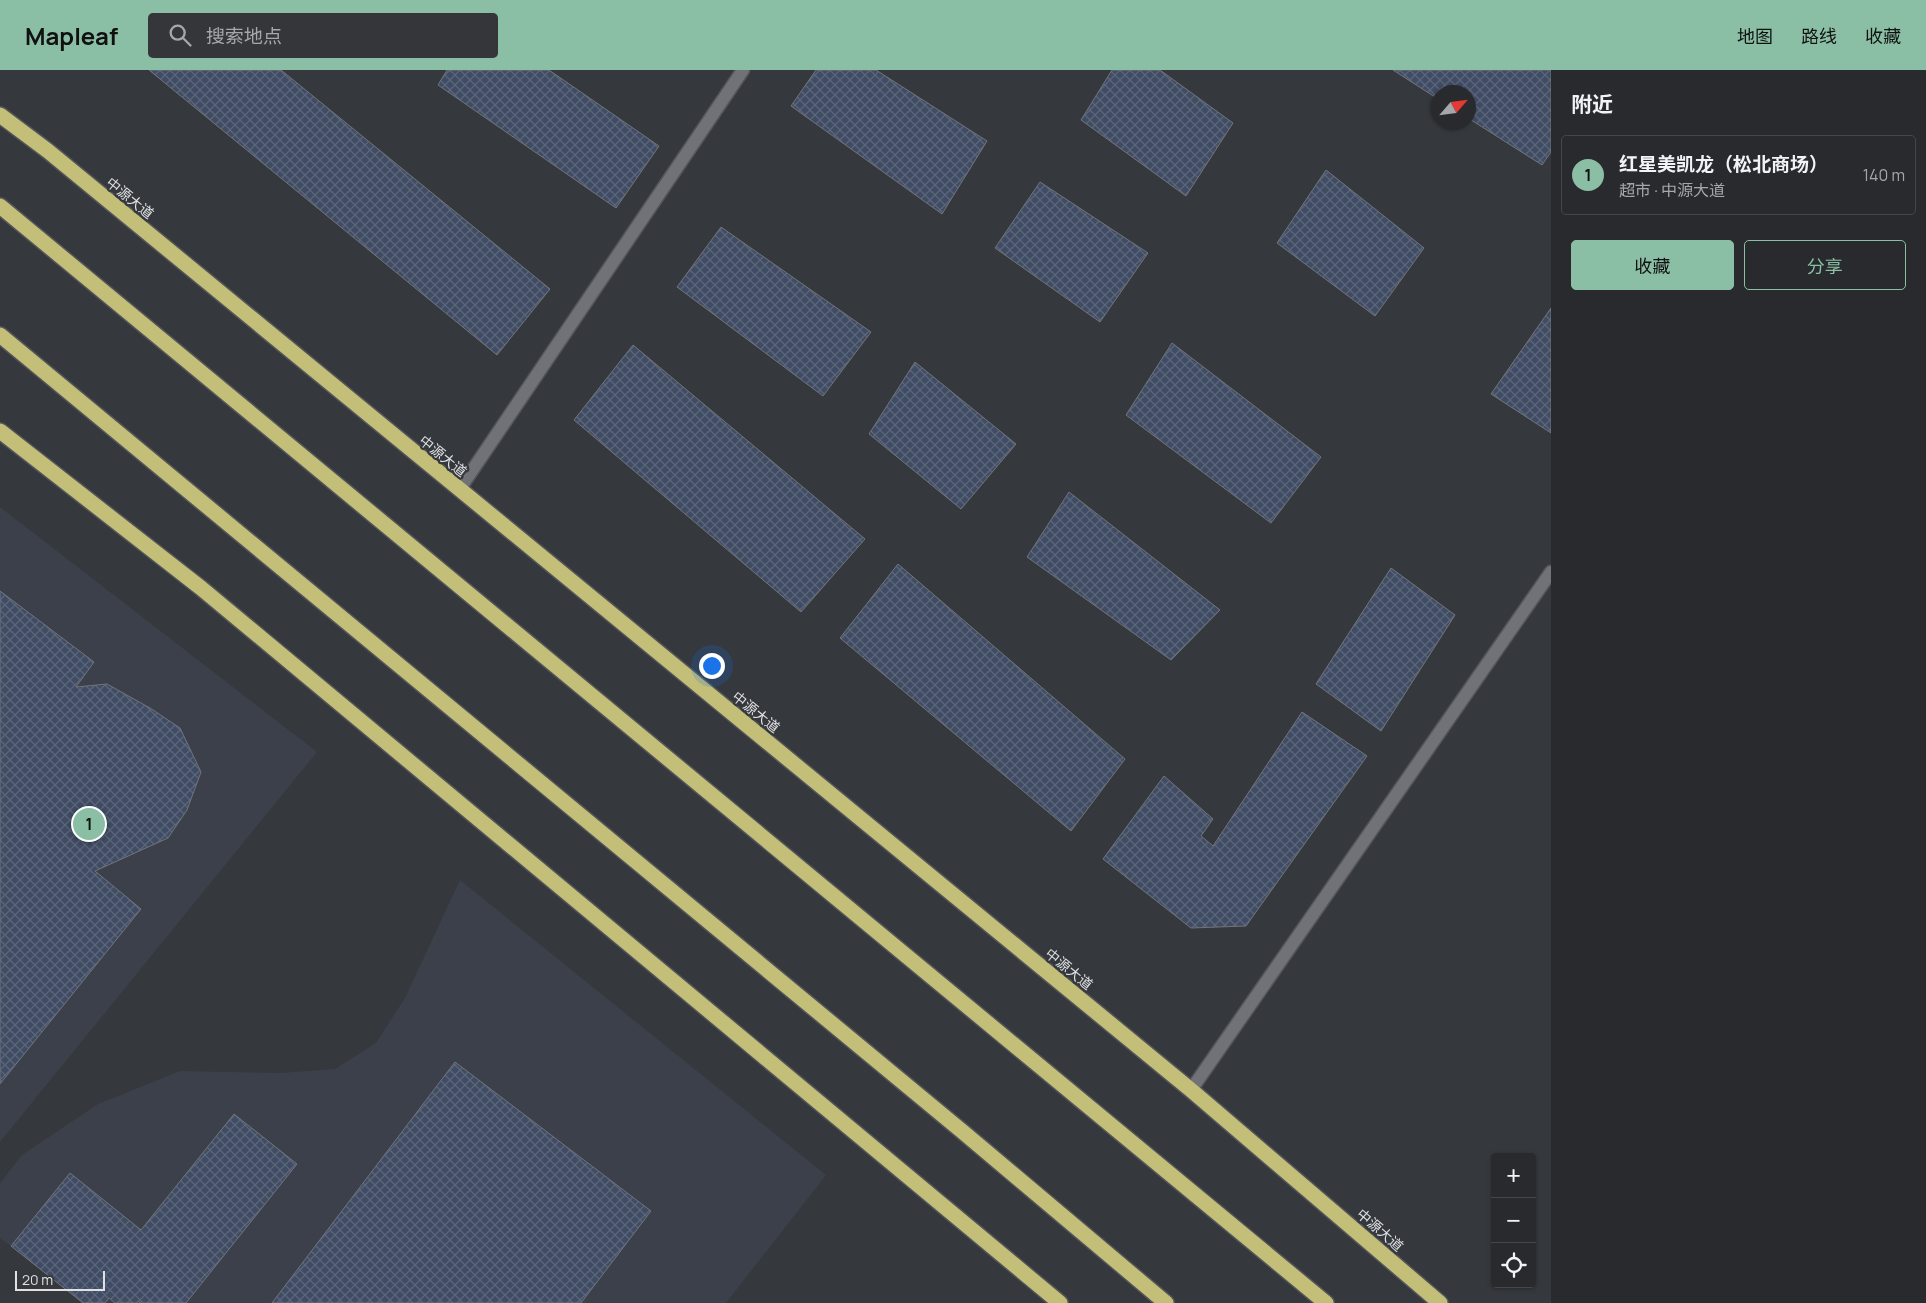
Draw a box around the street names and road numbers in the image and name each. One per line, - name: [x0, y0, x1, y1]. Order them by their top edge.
- street label: 中源大道: [103, 173, 158, 223]
- street label: 中源大道: [416, 431, 471, 481]
- street label: 中源大道: [729, 687, 784, 737]
- street label: 中源大道: [1042, 944, 1097, 994]
- street label: 中源大道: [1353, 1204, 1408, 1255]

